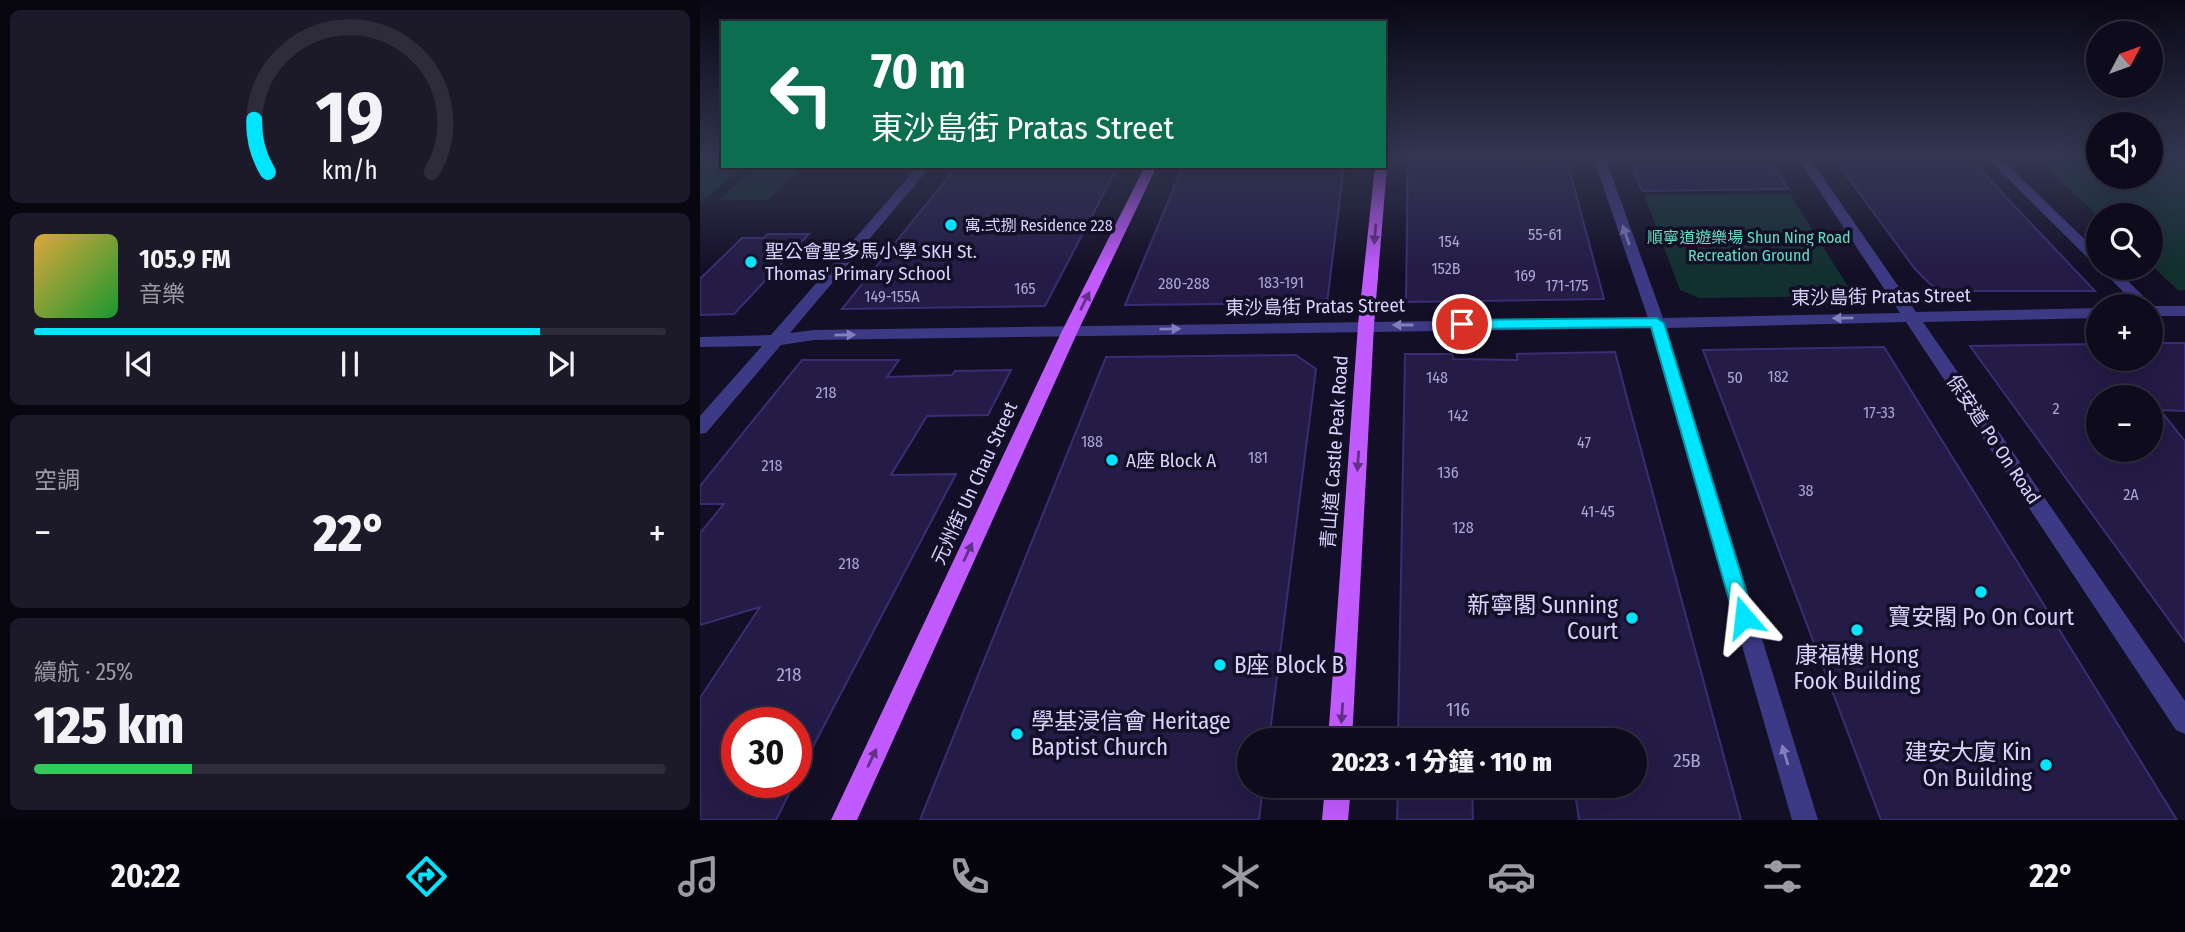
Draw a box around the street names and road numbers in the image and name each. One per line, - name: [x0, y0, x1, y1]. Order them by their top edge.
- street label: 東沙島街 Pratas Street: [1791, 283, 1972, 310]
- street label: 東沙島街 Pratas Street: [1225, 293, 1406, 320]
- street label: 青山道 Castle Peak Road: [1316, 355, 1353, 549]
- street label: 保安道 Po On Road: [1942, 370, 2045, 508]
- street label: 元州街 Un Chau Street: [927, 397, 1023, 568]

